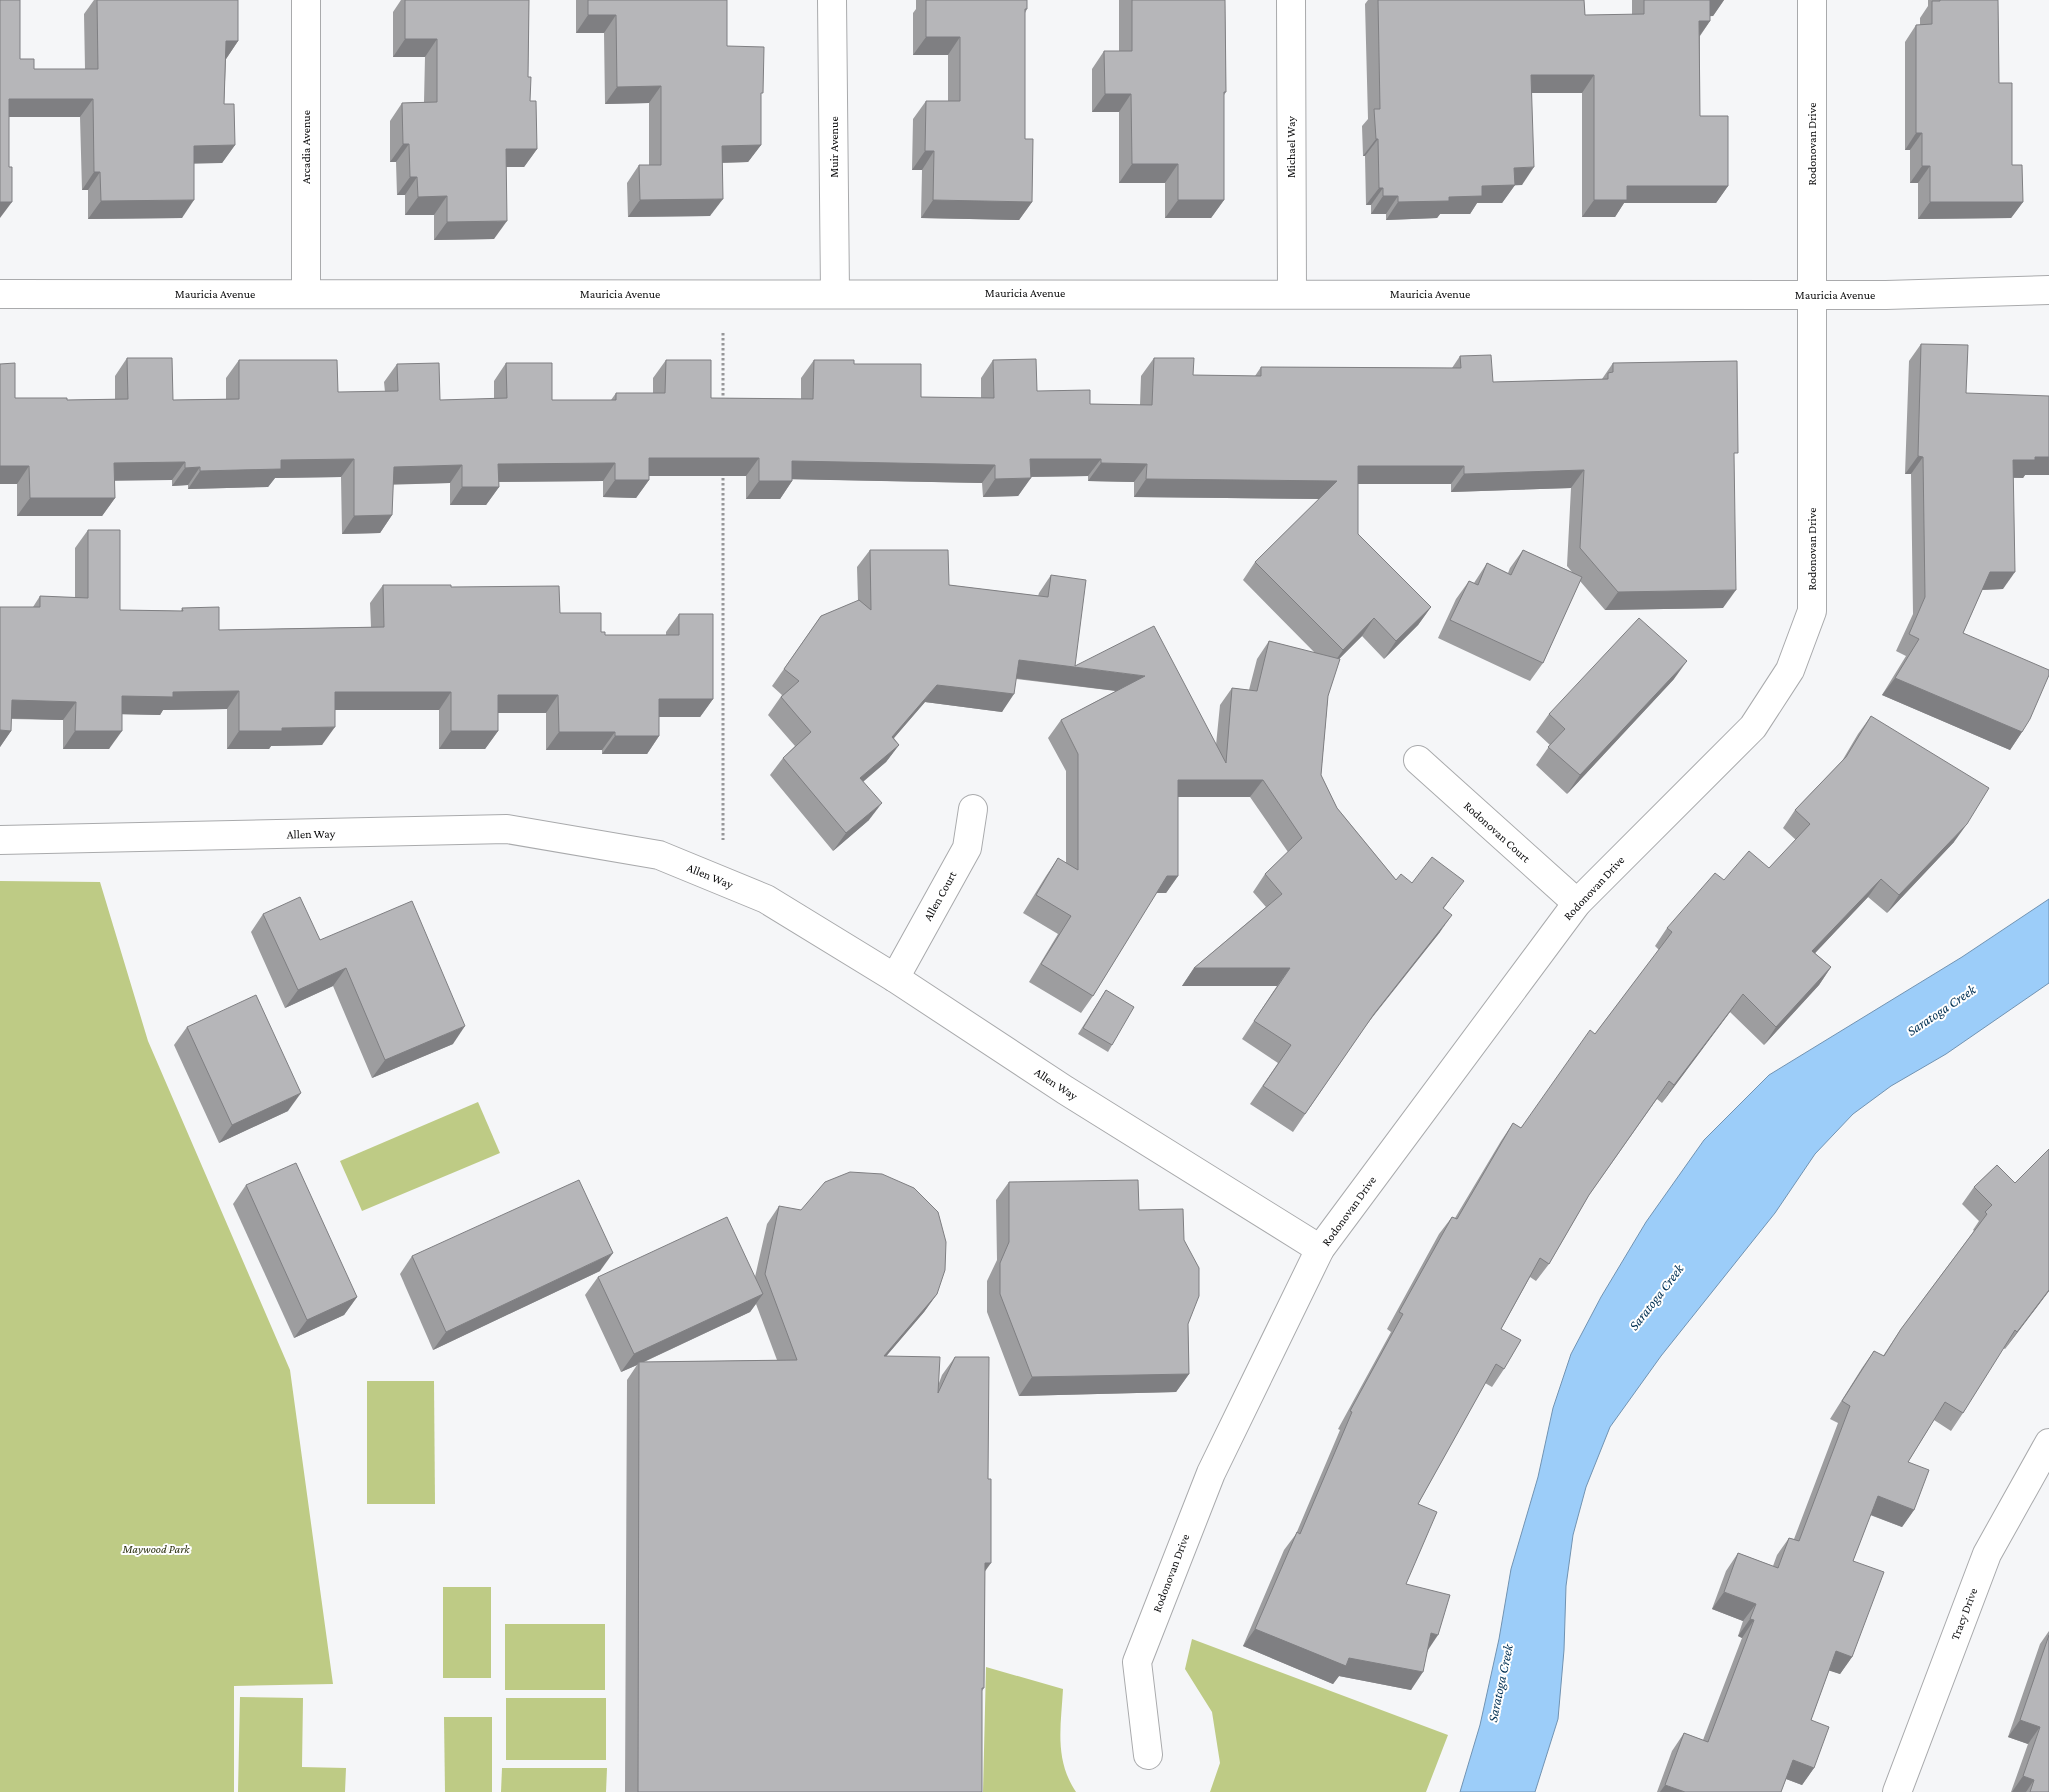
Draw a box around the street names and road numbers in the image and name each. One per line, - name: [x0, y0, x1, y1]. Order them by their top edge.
- street label: Rodonovan Drive: [1805, 103, 1819, 185]
- street label: Arcadia Avenue: [299, 110, 313, 184]
- street label: Michael Way: [1284, 115, 1298, 178]
- street label: Muir Avenue: [827, 116, 841, 178]
- street label: Mauricia Avenue: [985, 286, 1065, 300]
- street label: Mauricia Avenue: [175, 287, 255, 301]
- street label: Mauricia Avenue: [580, 287, 660, 301]
- street label: Mauricia Avenue: [1390, 287, 1470, 301]
- street label: Mauricia Avenue: [1795, 288, 1875, 302]
- street label: Rodonovan Drive: [1805, 508, 1819, 590]
- street label: Rodonovan Court: [1461, 799, 1534, 866]
- street label: Allen Way: [287, 827, 336, 841]
- street label: Rodonovan Drive: [1561, 853, 1627, 923]
- street label: Allen Way: [685, 860, 736, 892]
- street label: Allen Court: [921, 868, 960, 923]
- street label: Allen Way: [1032, 1065, 1081, 1103]
- street label: Rodonovan Drive: [1319, 1173, 1379, 1249]
- street label: Rodonovan Drive: [1150, 1532, 1192, 1614]
- street label: Tracy Drive: [1948, 1586, 1980, 1642]

